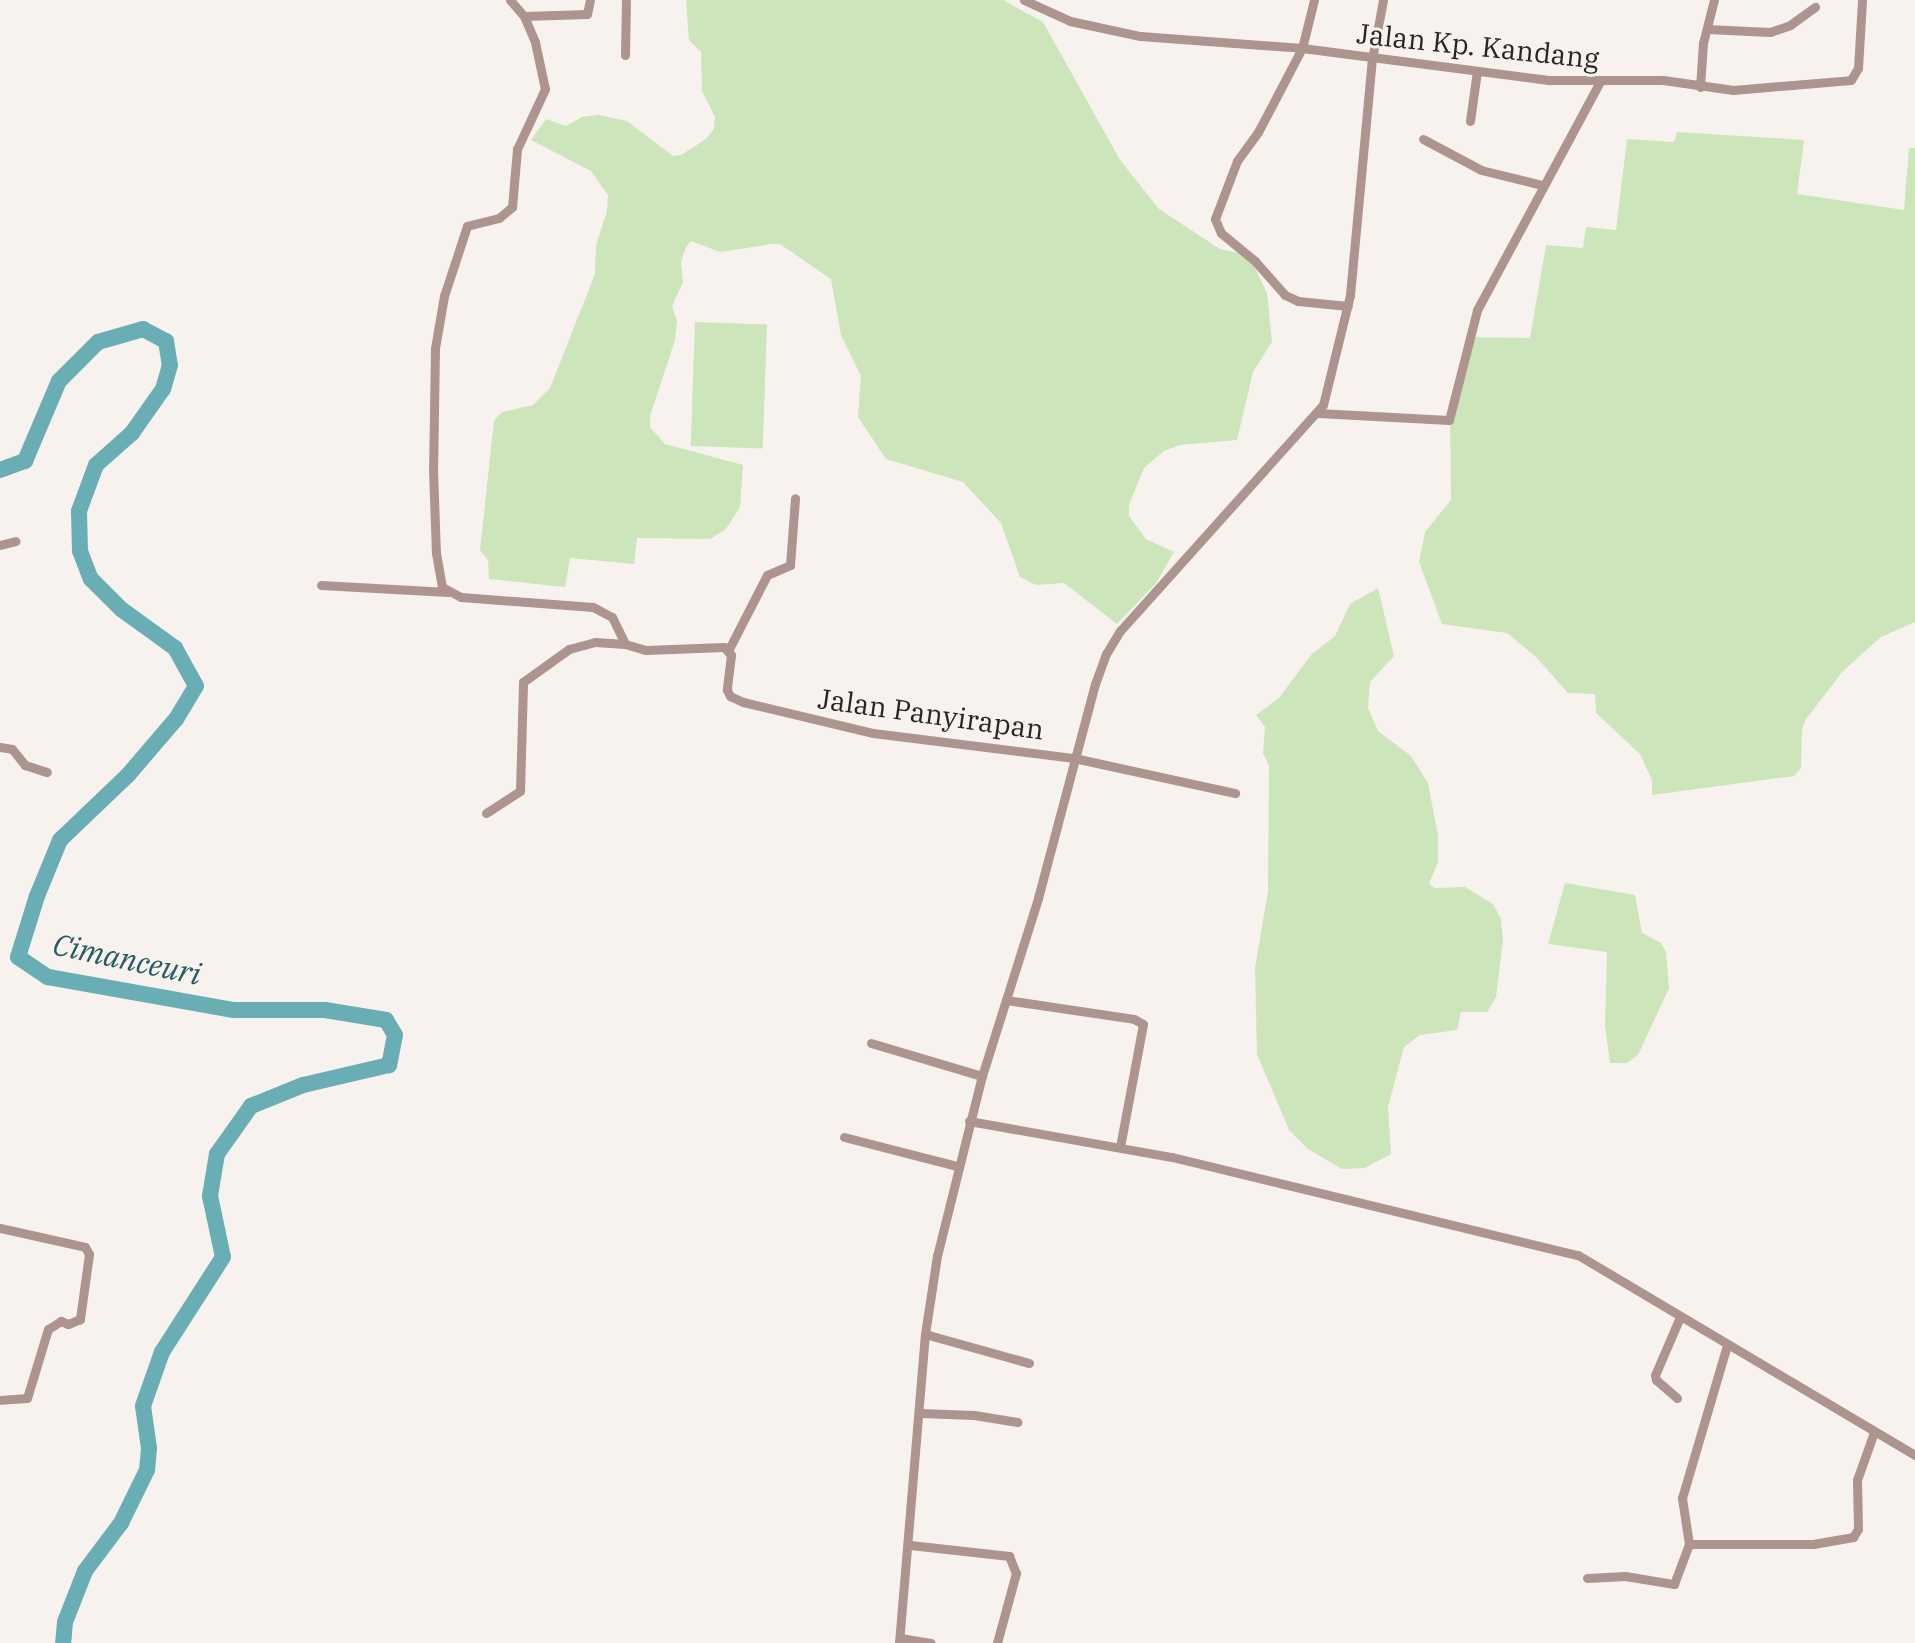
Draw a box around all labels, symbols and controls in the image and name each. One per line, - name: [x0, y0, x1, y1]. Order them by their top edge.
- street label: Jalan Kp. Kandang: [1355, 17, 1601, 75]
- street label: Jalan Panyirapan: [816, 681, 1046, 747]
- water label: Cimanceuri: [50, 926, 204, 992]

